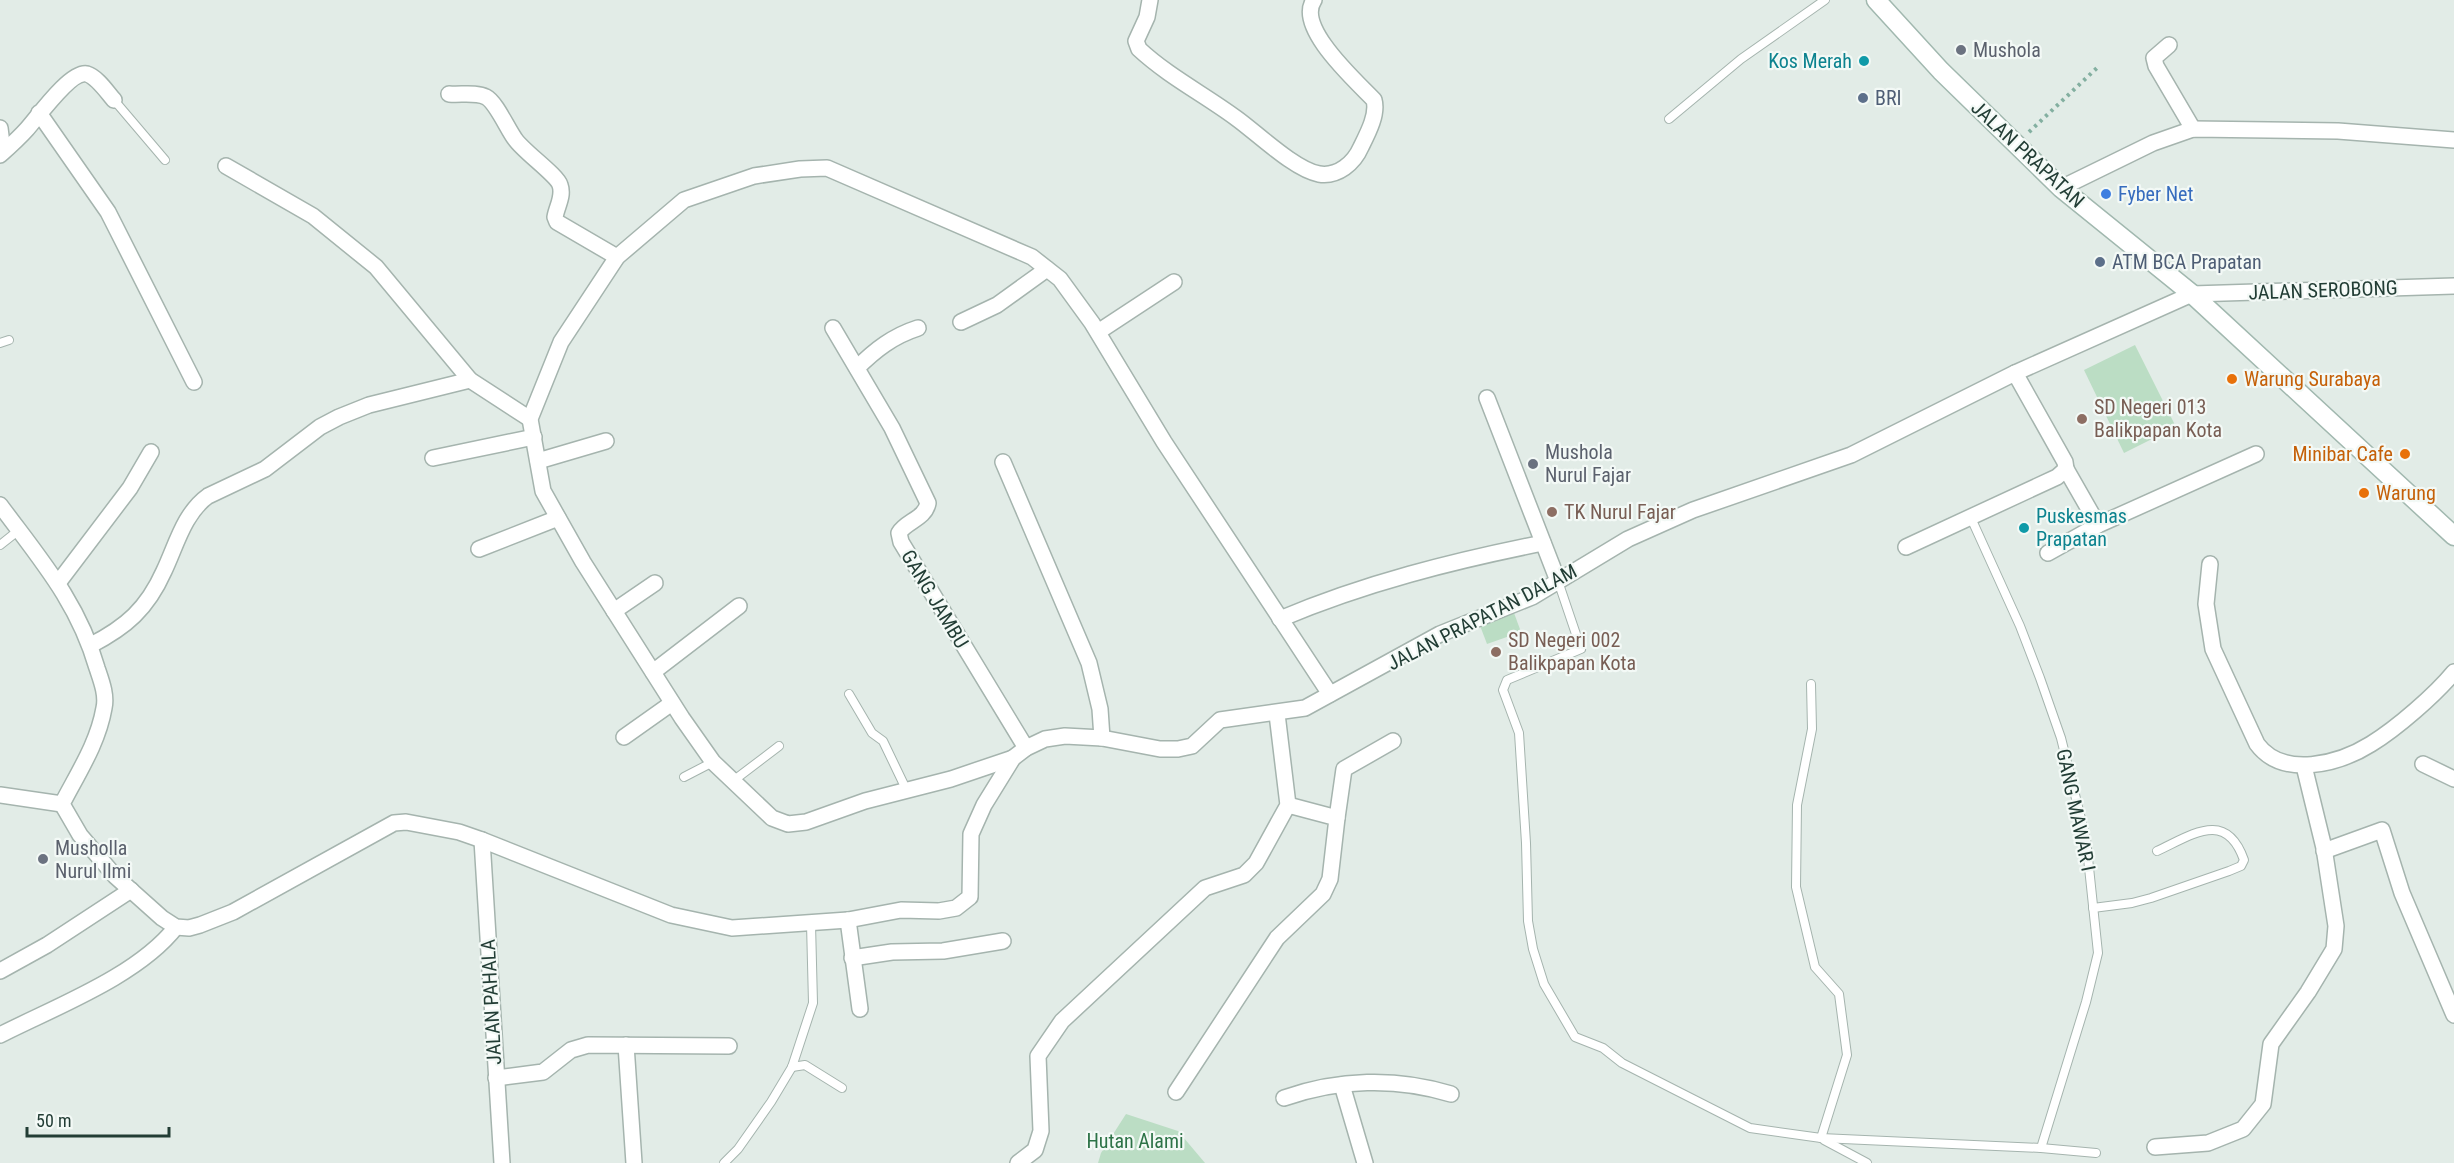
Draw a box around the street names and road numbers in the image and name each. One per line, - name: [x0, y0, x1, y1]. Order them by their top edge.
- street label: JALAN PRAPATAN: [1966, 95, 2090, 213]
- street label: JALAN SEROBONG: [2248, 275, 2398, 305]
- street label: GANG JAMBU: [896, 546, 974, 652]
- street label: JALAN PRAPATAN DALAM: [1383, 559, 1581, 675]
- street label: GANG MAWAR I: [2051, 746, 2101, 874]
- street label: JALAN PAHALA: [476, 938, 506, 1065]

